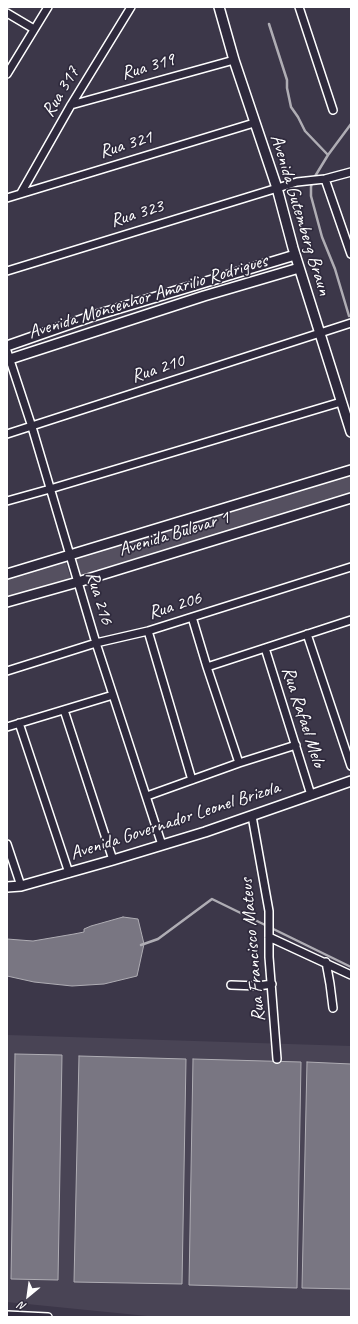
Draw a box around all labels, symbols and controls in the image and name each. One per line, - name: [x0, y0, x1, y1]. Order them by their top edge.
- street label: Rua 319: [119, 49, 177, 85]
- street label: Rua 317: [37, 63, 85, 121]
- street label: Rua 321: [97, 126, 155, 164]
- street label: Avenida Gutemberg Braun: [265, 132, 335, 298]
- street label: Rua 323: [108, 195, 166, 233]
- street label: Avenida Monsenhor Amarilio Rodrigues: [26, 250, 270, 344]
- street label: Rua 210: [129, 350, 187, 388]
- street label: Avenida Bulevar 1: [116, 506, 232, 562]
- street label: Rua 216: [80, 569, 118, 627]
- street label: Rua 206: [146, 587, 204, 625]
- street label: Rua Rafael Melo: [276, 664, 330, 770]
- street label: Avenida Governador Leonel Brizola: [67, 776, 283, 866]
- street label: Rua Francisco Mateus: [235, 877, 271, 1023]
- north arrow: [8, 1276, 48, 1316]
- text: N: [16, 1299, 29, 1314]

